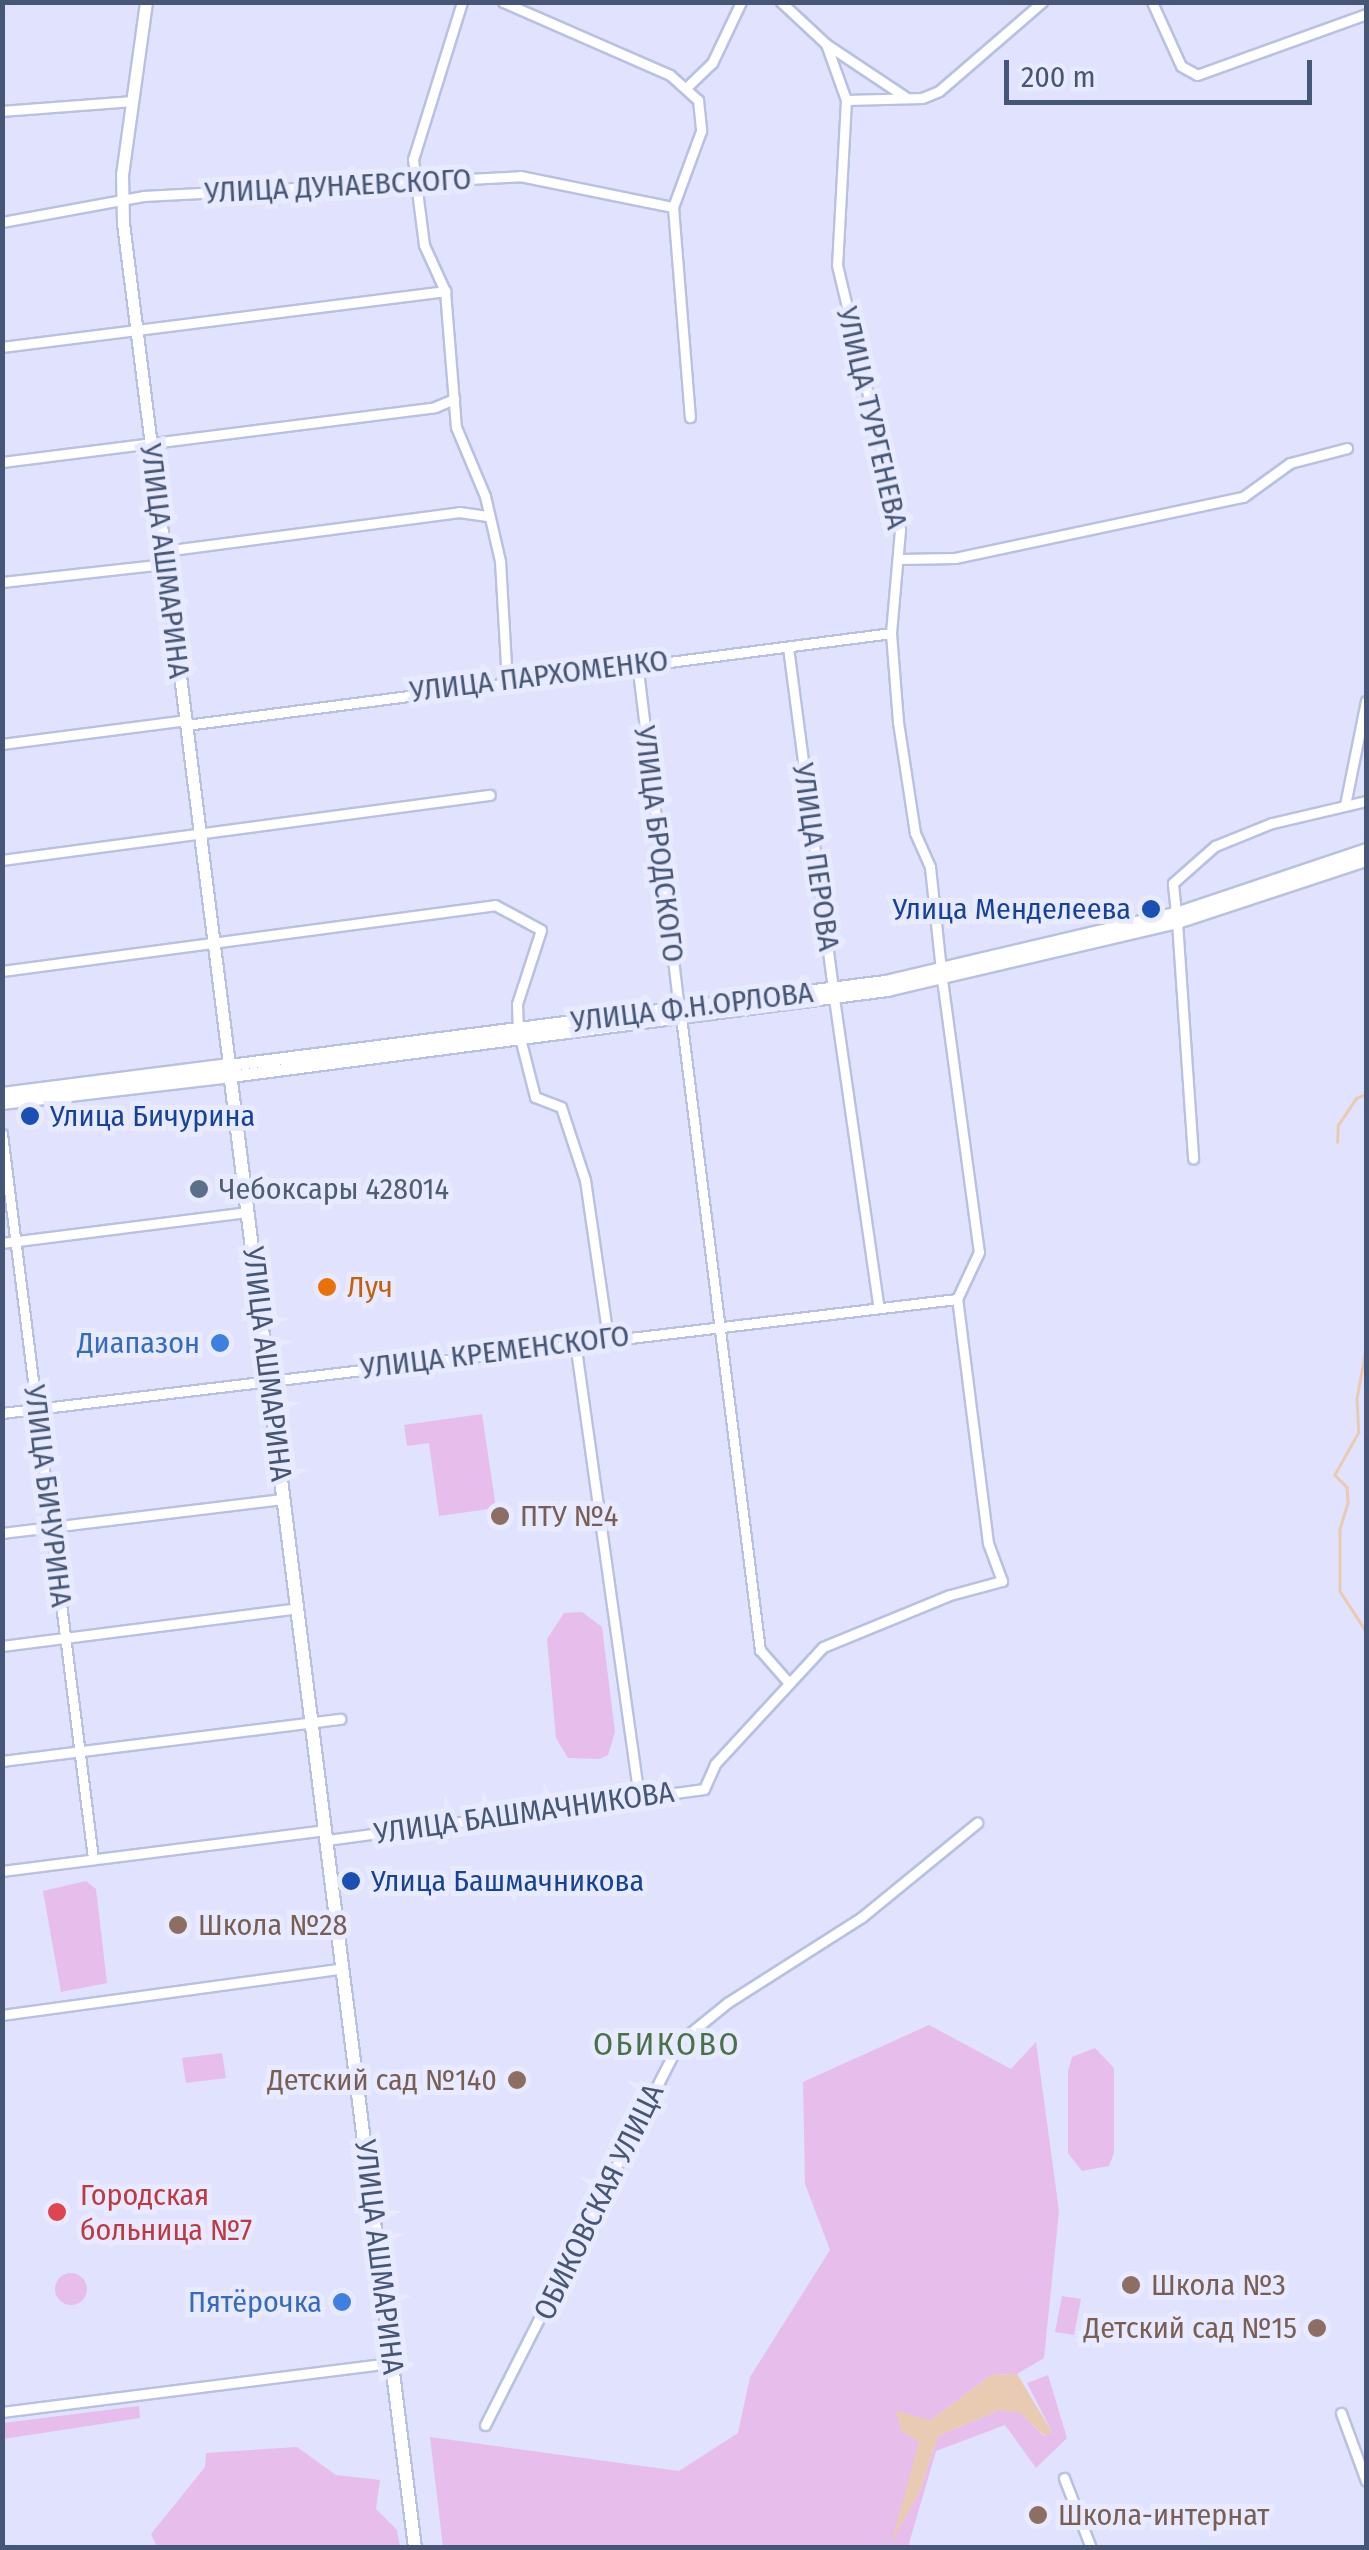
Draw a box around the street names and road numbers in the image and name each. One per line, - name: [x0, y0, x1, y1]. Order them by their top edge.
- street label: УЛИЦА ДУНАЕВСКОГО: [204, 161, 472, 211]
- street label: УЛИЦА ТУРГЕНЕВА: [829, 303, 915, 533]
- street label: УЛИЦА АШМАРИНА: [133, 442, 197, 680]
- street label: УЛИЦА ПАРХОМЕНКО: [408, 642, 670, 710]
- street label: УЛИЦА БРОДСКОГО: [627, 724, 691, 964]
- street label: УЛИЦА ПЕРОВА: [785, 761, 847, 953]
- street label: УЛИЦА Ф.Н.ОРЛОВА: [569, 974, 815, 1040]
- street label: УЛИЦА АШМАРИНА: [235, 1245, 299, 1483]
- street label: УЛИЦА КРЕМЕНСКОГО: [358, 1318, 632, 1386]
- street label: УЛИЦА БИЧУРИНА: [17, 1383, 79, 1609]
- street label: УЛИЦА БАШМАЧНИКОВА: [372, 1774, 676, 1852]
- street label: ОБИКОВСКАЯ УЛИЦА: [526, 2078, 672, 2326]
- street label: УЛИЦА АШМАРИНА: [347, 2138, 411, 2376]

